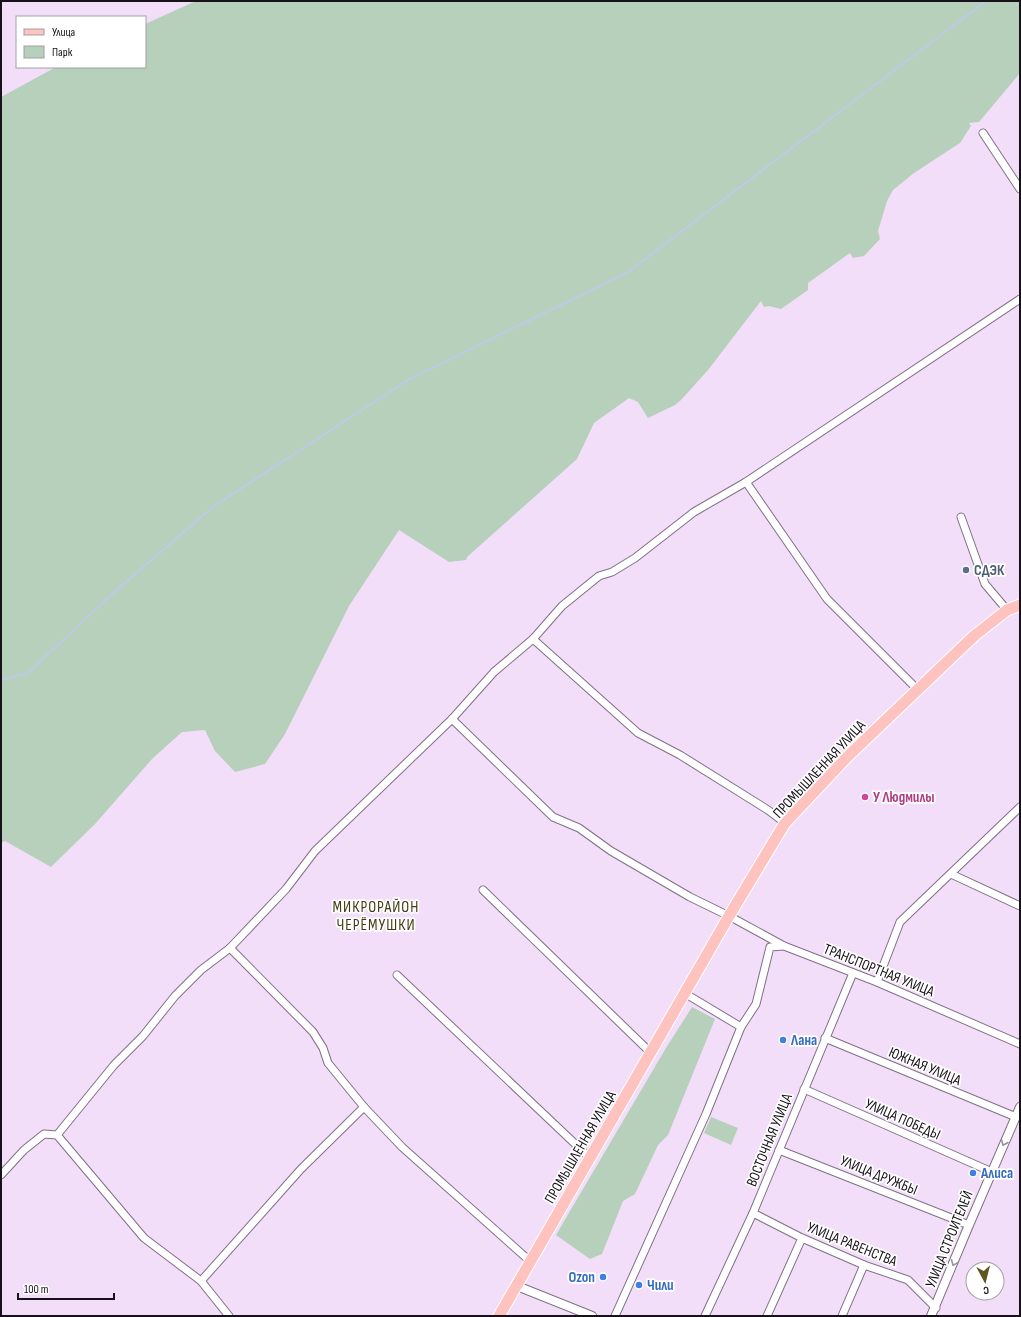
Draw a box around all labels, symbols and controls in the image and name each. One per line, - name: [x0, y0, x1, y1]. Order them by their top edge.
- legend: [16, 16, 146, 68]
- text: Улица: [52, 25, 76, 40]
- text: Парк: [52, 45, 73, 60]
- place label: СДЭК: [974, 561, 1005, 580]
- marker: СДЭК: [961, 565, 971, 575]
- street label: ПРОМЫШЛЕННАЯ УЛИЦА: [769, 716, 870, 822]
- place label: У Людмилы: [873, 788, 935, 807]
- marker: У Людмилы: [860, 792, 870, 802]
- district label: МИКРОРАЙОН ЧЕРЁМУШКИ: [333, 898, 419, 935]
- street label: ТРАНСПОРТНАЯ УЛИЦА: [821, 940, 938, 1002]
- place label: Лана: [790, 1031, 817, 1050]
- marker: Лана: [778, 1035, 788, 1045]
- street label: ЮЖНАЯ УЛИЦА: [886, 1043, 964, 1090]
- street label: ПРОМЫШЛЕННАЯ УЛИЦА: [540, 1087, 621, 1207]
- street label: ВОСТОЧНАЯ УЛИЦА: [742, 1090, 797, 1189]
- street label: УЛИЦА ПОБЕДЫ: [862, 1094, 944, 1145]
- one-way arrow: [1001, 1140, 1009, 1147]
- street label: УЛИЦА ДРУЖБЫ: [837, 1151, 920, 1200]
- place label: Алиса: [980, 1164, 1013, 1183]
- marker: Алиса: [968, 1168, 978, 1178]
- street label: УЛИЦА СТРОИТЕЛЕЙ: [921, 1188, 978, 1291]
- street label: УЛИЦА РАВЕНСТВА: [804, 1218, 900, 1271]
- one-way arrow: [951, 1258, 959, 1266]
- north arrow: [965, 1261, 1005, 1301]
- place label: Ozon: [568, 1268, 595, 1287]
- marker: Ozon: [598, 1272, 608, 1282]
- scale bar: [18, 1275, 114, 1301]
- place label: Чили: [647, 1276, 674, 1295]
- marker: Чили: [634, 1280, 644, 1290]
- text: 100 m: [24, 1282, 49, 1297]
- text: С: [982, 1284, 990, 1297]

